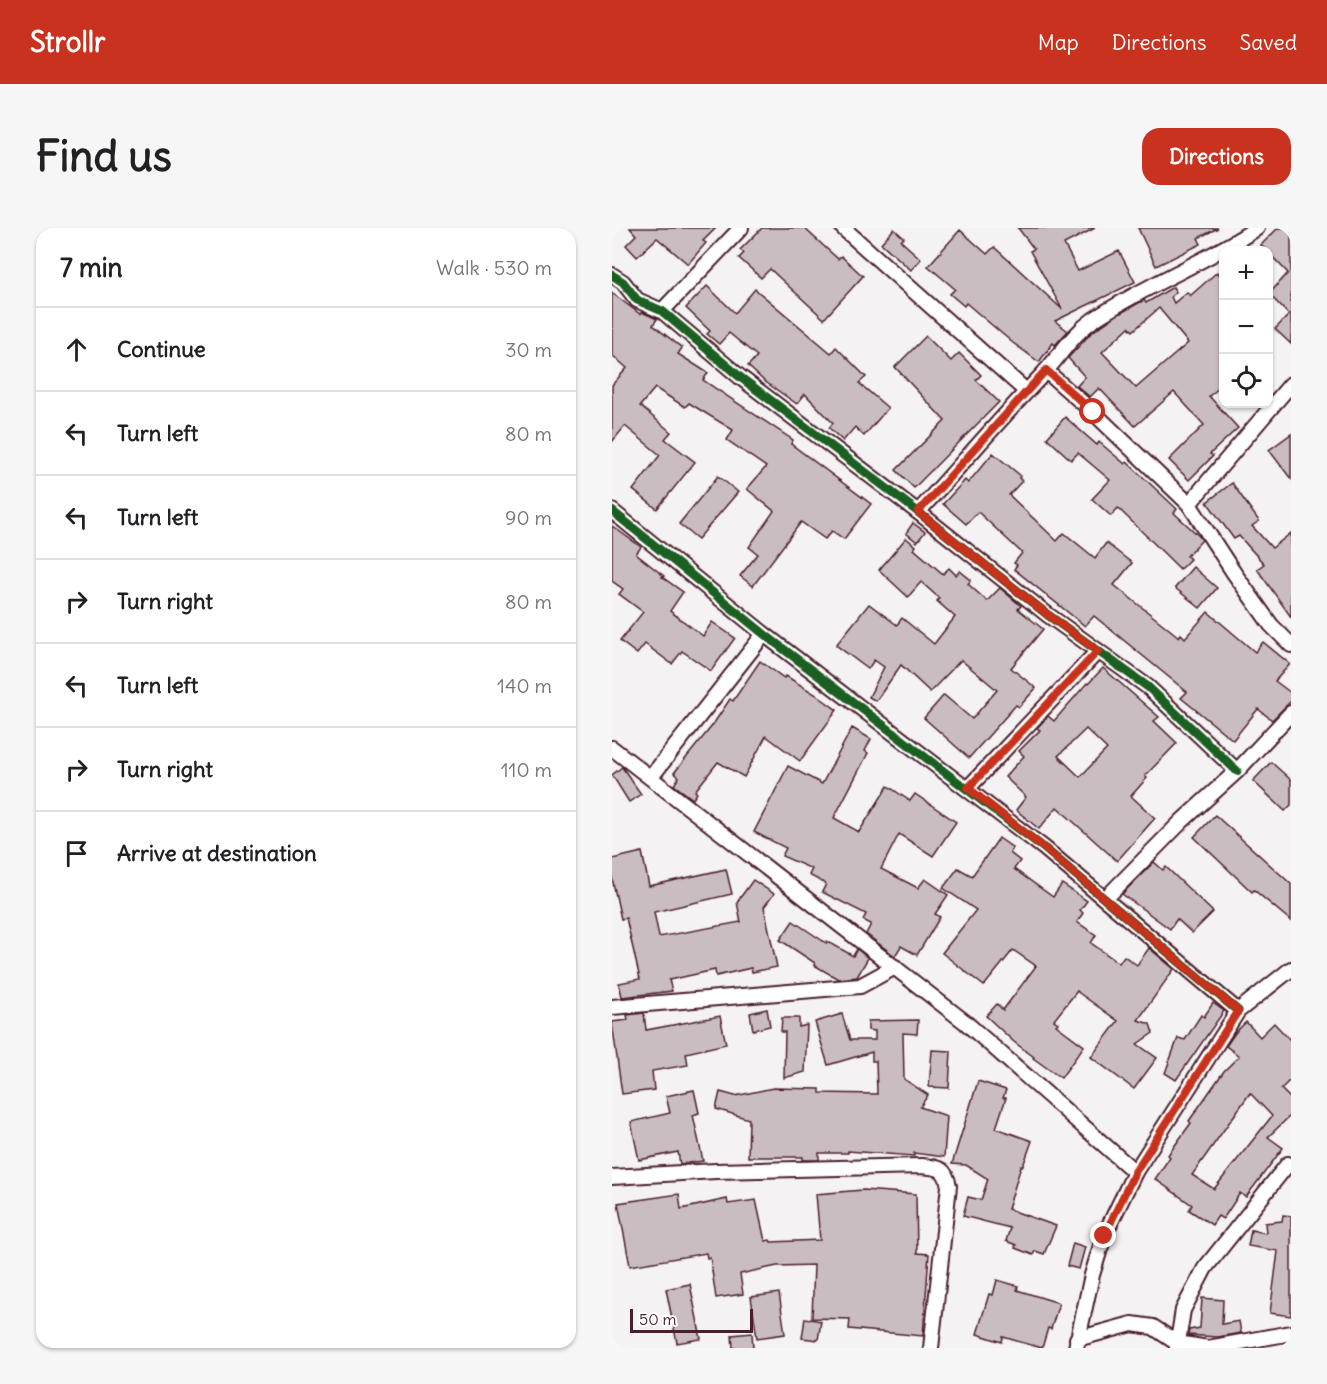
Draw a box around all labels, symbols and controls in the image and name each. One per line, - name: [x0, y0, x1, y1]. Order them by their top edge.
- text: Strollr: [30, 24, 105, 60]
- text: Map: [1038, 29, 1079, 56]
- text: Directions: [1112, 29, 1206, 56]
- text: Saved: [1239, 29, 1297, 56]
- button: Directions: [1142, 128, 1291, 185]
- text: Find us: [36, 130, 172, 182]
- map controls: [1219, 246, 1273, 408]
- button: +: [1219, 246, 1273, 300]
- text: 7 min: [60, 251, 123, 284]
- text: Walk · 530 m: [436, 255, 552, 280]
- button: −: [1219, 300, 1273, 354]
- icon: ahead: [60, 333, 93, 366]
- text: Continue: [117, 335, 206, 363]
- text: 30 m: [505, 337, 552, 362]
- button: locate: [1219, 354, 1273, 408]
- route start: [1079, 398, 1105, 424]
- icon: left: [60, 417, 93, 450]
- text: Turn left: [117, 419, 198, 447]
- text: 80 m: [505, 421, 552, 446]
- icon: left: [60, 501, 93, 534]
- text: Turn left: [117, 503, 198, 531]
- text: 90 m: [505, 505, 552, 530]
- icon: right: [60, 585, 93, 618]
- text: Turn right: [117, 587, 213, 615]
- text: 80 m: [505, 589, 552, 614]
- icon: left: [60, 669, 93, 702]
- text: Turn left: [117, 671, 198, 699]
- text: 140 m: [497, 673, 552, 698]
- icon: right: [60, 753, 93, 786]
- text: Turn right: [117, 755, 213, 783]
- text: 110 m: [501, 757, 552, 782]
- icon: arrive: [60, 837, 93, 870]
- text: Arrive at destination: [117, 839, 317, 867]
- route end: [1090, 1222, 1116, 1248]
- scale bar: [630, 1306, 753, 1334]
- text: 50 m: [639, 1309, 677, 1329]

